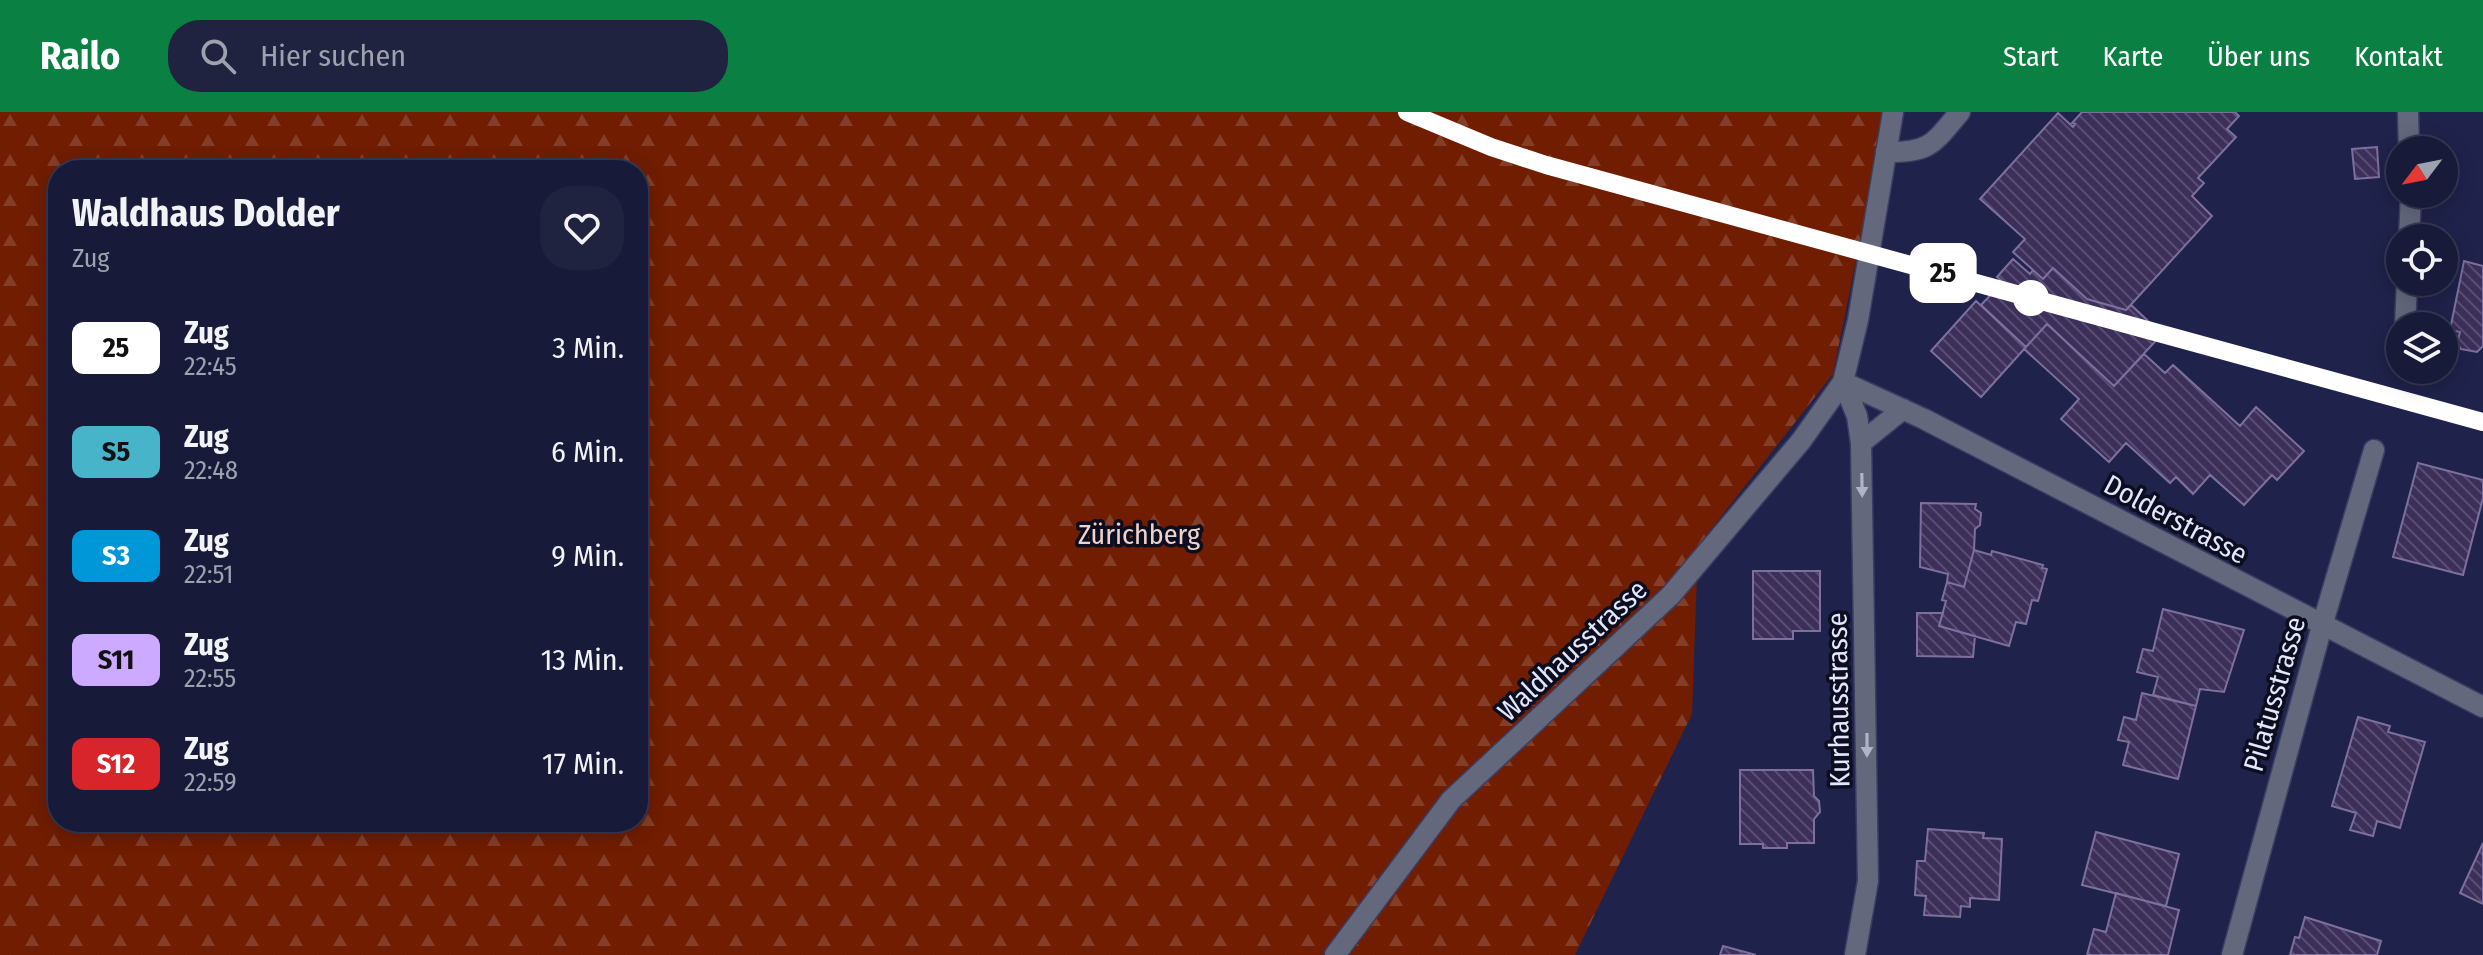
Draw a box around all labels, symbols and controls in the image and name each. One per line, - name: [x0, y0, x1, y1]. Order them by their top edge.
- search box: [168, 20, 728, 92]
- text: Railo: [40, 33, 120, 79]
- icon: search: [196, 34, 240, 78]
- text: Hier suchen: [260, 38, 406, 74]
- text: Start: [2003, 40, 2059, 73]
- text: Karte: [2103, 40, 2163, 73]
- text: Über uns: [2207, 40, 2310, 73]
- text: Kontakt: [2354, 40, 2443, 73]
- north arrow: [2386, 136, 2458, 208]
- map controls: [2386, 136, 2458, 384]
- button: heart: [540, 186, 624, 270]
- text: Waldhaus Dolder: [72, 190, 340, 236]
- button: locate: [2386, 224, 2458, 296]
- text: Zug: [72, 243, 110, 274]
- line badge: 25: [1907, 247, 1979, 299]
- text: 25: [1930, 256, 1956, 289]
- unlabelled marker: [2014, 281, 2048, 315]
- button: layers: [2386, 312, 2458, 384]
- text: Zug: [184, 315, 229, 351]
- text: 3 Min.: [552, 330, 624, 366]
- text: 25: [103, 331, 129, 364]
- text: 22:45: [184, 351, 237, 382]
- text: Zug: [184, 419, 229, 455]
- text: 6 Min.: [551, 434, 624, 470]
- text: S5: [102, 435, 130, 468]
- text: 22:48: [184, 455, 238, 486]
- street label: Dolderstrasse: [2098, 468, 2253, 571]
- one-way arrow: [1856, 473, 1869, 498]
- park label: Zürichberg: [1078, 518, 1201, 551]
- text: Zug: [184, 523, 229, 559]
- text: 9 Min.: [551, 538, 624, 574]
- text: S3: [102, 539, 130, 572]
- text: 22:51: [184, 559, 233, 590]
- street label: Waldhausstrasse: [1491, 573, 1654, 728]
- street label: Kurhausstrasse: [1820, 612, 1857, 788]
- street label: Pilatusstrasse: [2237, 613, 2312, 775]
- text: Zug: [184, 627, 229, 663]
- text: 13 Min.: [541, 642, 624, 678]
- text: S11: [98, 643, 134, 676]
- text: 22:55: [184, 663, 236, 694]
- text: Zug: [184, 731, 229, 767]
- one-way arrow: [1861, 733, 1873, 758]
- text: 17 Min.: [542, 746, 624, 782]
- text: S12: [97, 747, 135, 780]
- text: 22:59: [184, 767, 237, 798]

